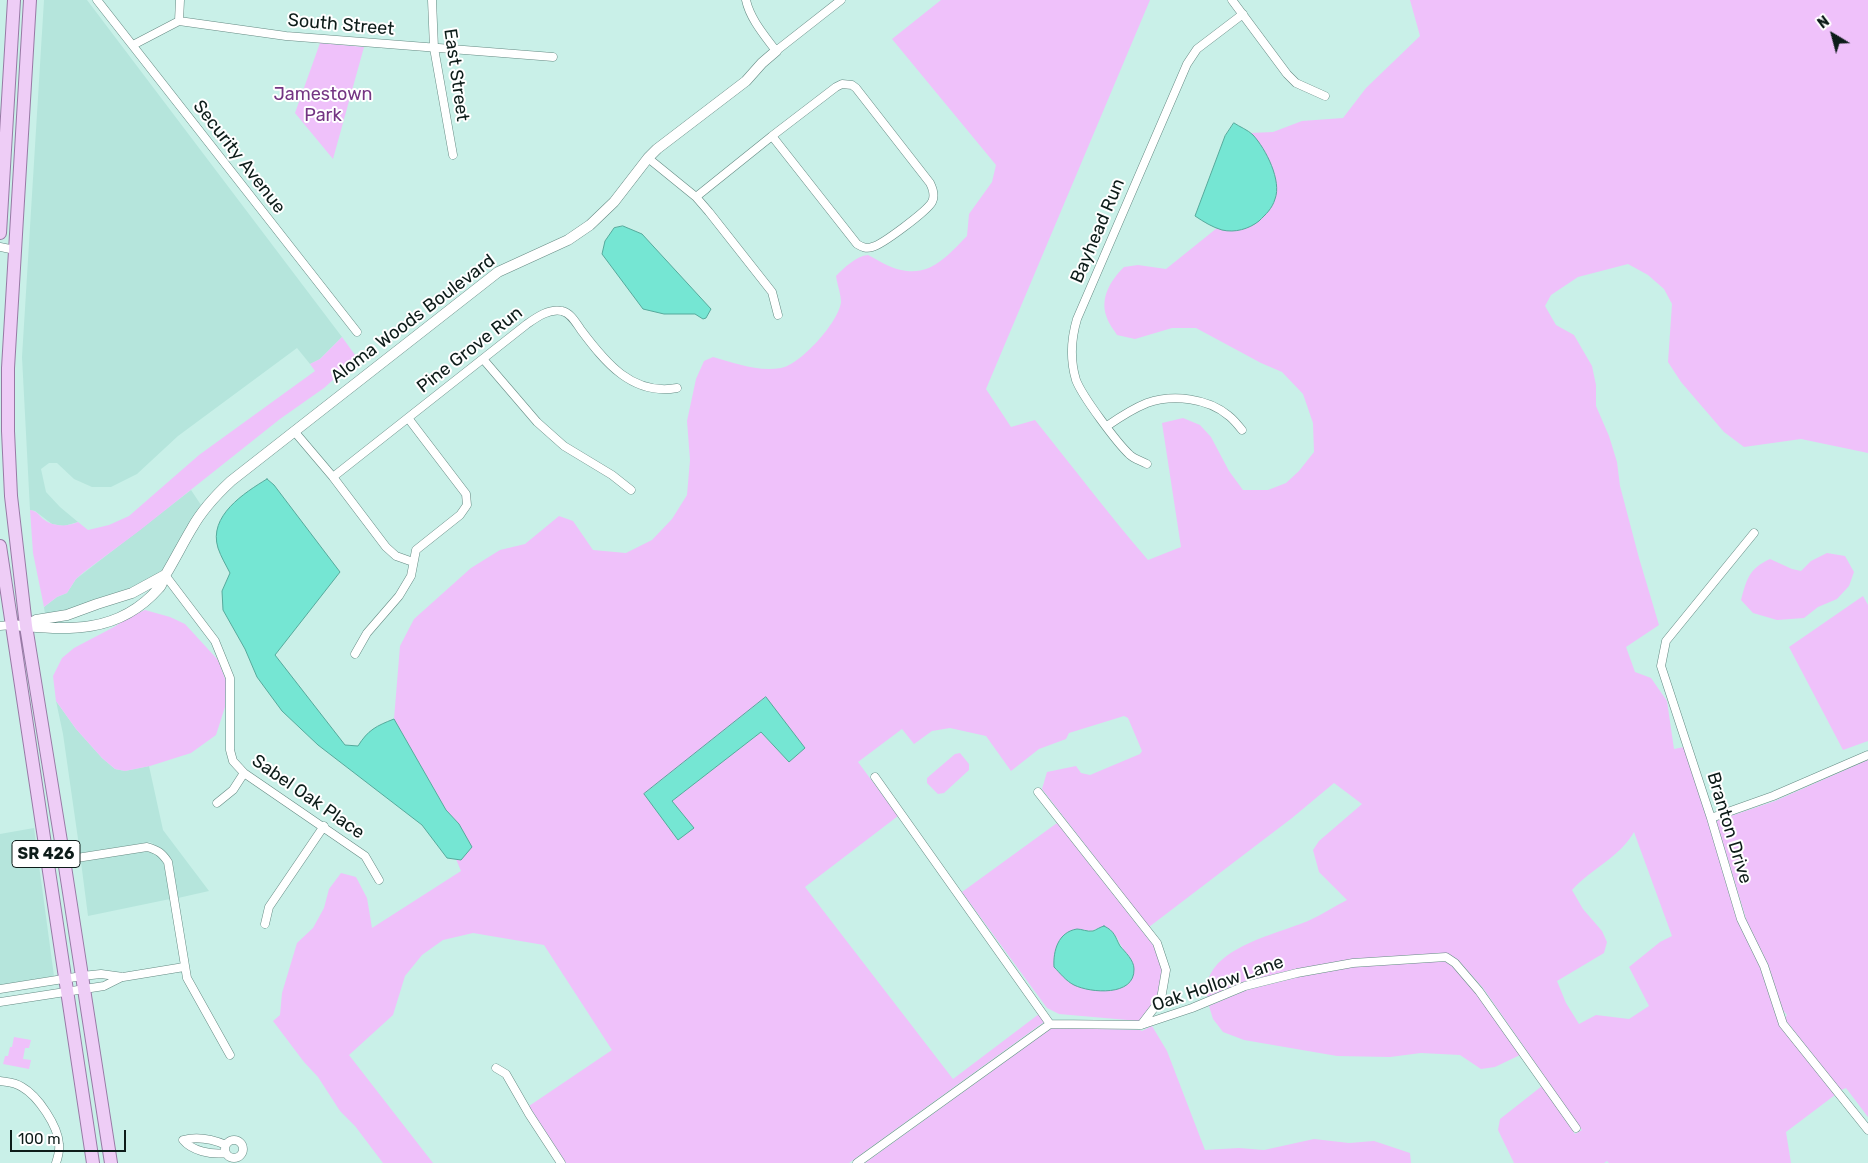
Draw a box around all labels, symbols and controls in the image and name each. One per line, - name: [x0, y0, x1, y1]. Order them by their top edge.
- street label: South Street: [287, 10, 395, 40]
- north arrow: [1808, 10, 1858, 60]
- text: N: [1815, 13, 1833, 32]
- street label: East Street: [439, 27, 473, 123]
- park label: Jamestown Park: [274, 84, 372, 126]
- street label: Security Avenue: [188, 96, 290, 218]
- street label: Bayhead Run: [1066, 176, 1130, 286]
- street label: Aloma Woods Boulevard: [326, 250, 500, 388]
- street label: Pine Grove Run: [413, 302, 527, 398]
- street label: Sabel Oak Place: [248, 750, 368, 844]
- street label: Branton Drive: [1702, 770, 1756, 886]
- road number: SR 426: [12, 841, 80, 868]
- street label: Oak Hollow Lane: [1149, 951, 1287, 1017]
- scale bar: [12, 1120, 129, 1152]
- text: 100 m: [18, 1130, 60, 1148]

